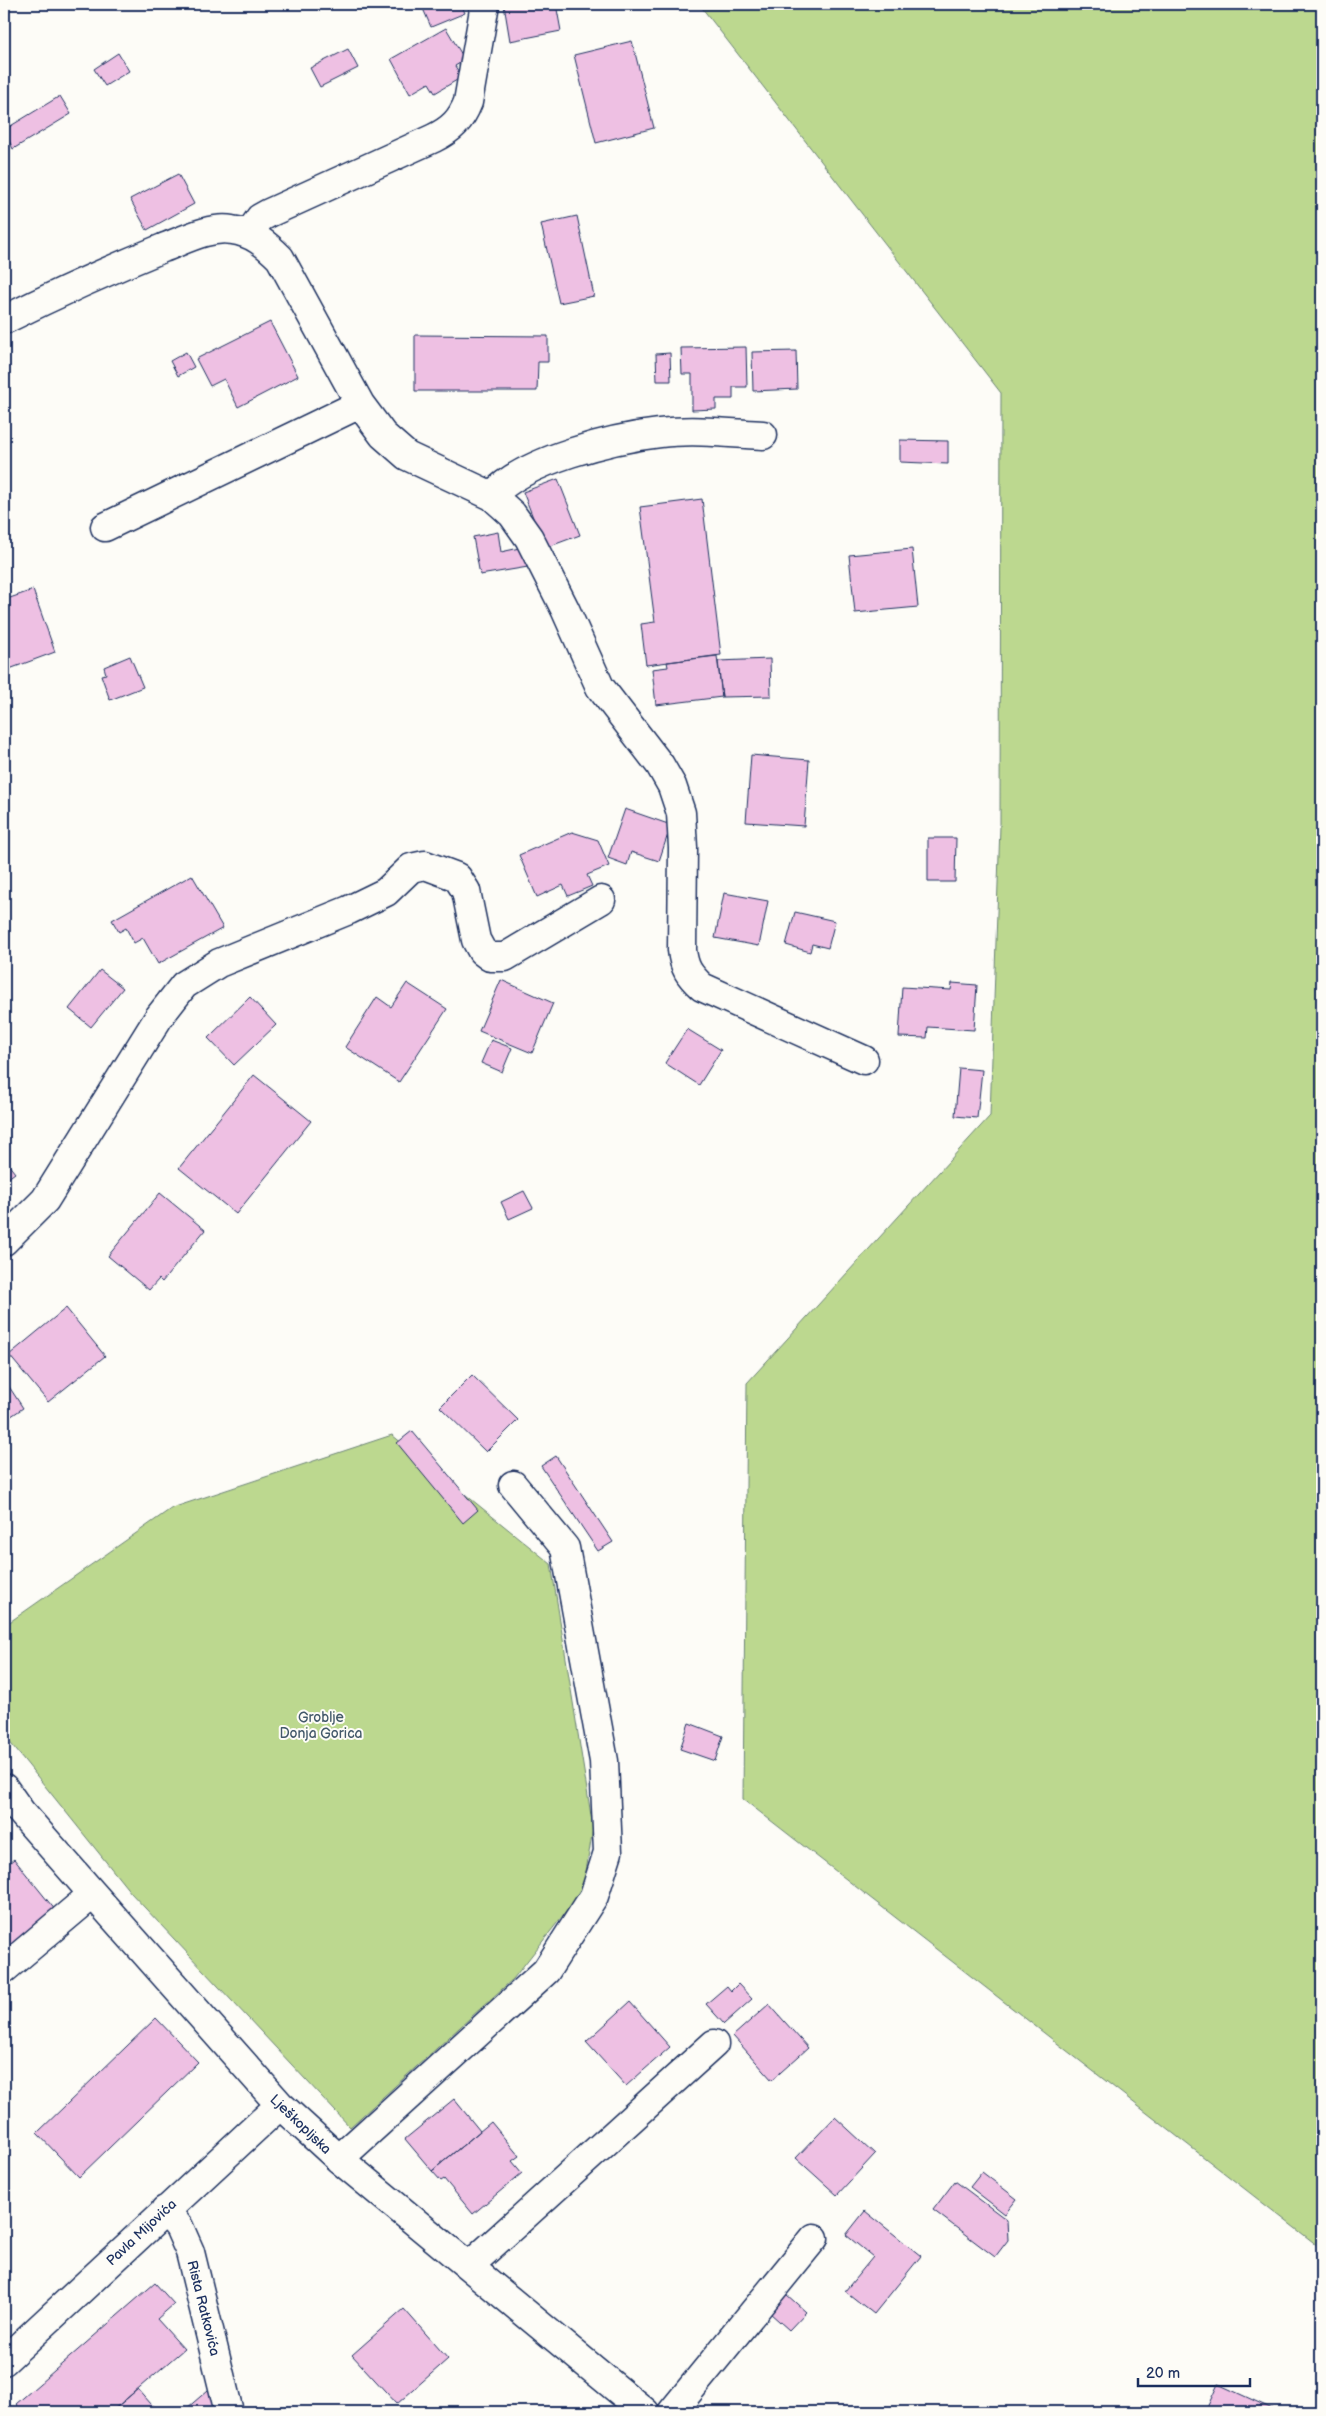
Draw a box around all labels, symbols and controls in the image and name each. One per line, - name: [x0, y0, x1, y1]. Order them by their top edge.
- park label: Groblje Donja Gorica: [279, 1709, 363, 1742]
- street label: Lješkopljska: [267, 2091, 335, 2158]
- street label: Pavla Mijovića: [103, 2196, 180, 2269]
- street label: Rista Ratkovića: [183, 2259, 224, 2358]
- scale bar: [1138, 2356, 1251, 2388]
- text: 20 m: [1146, 2364, 1180, 2383]

